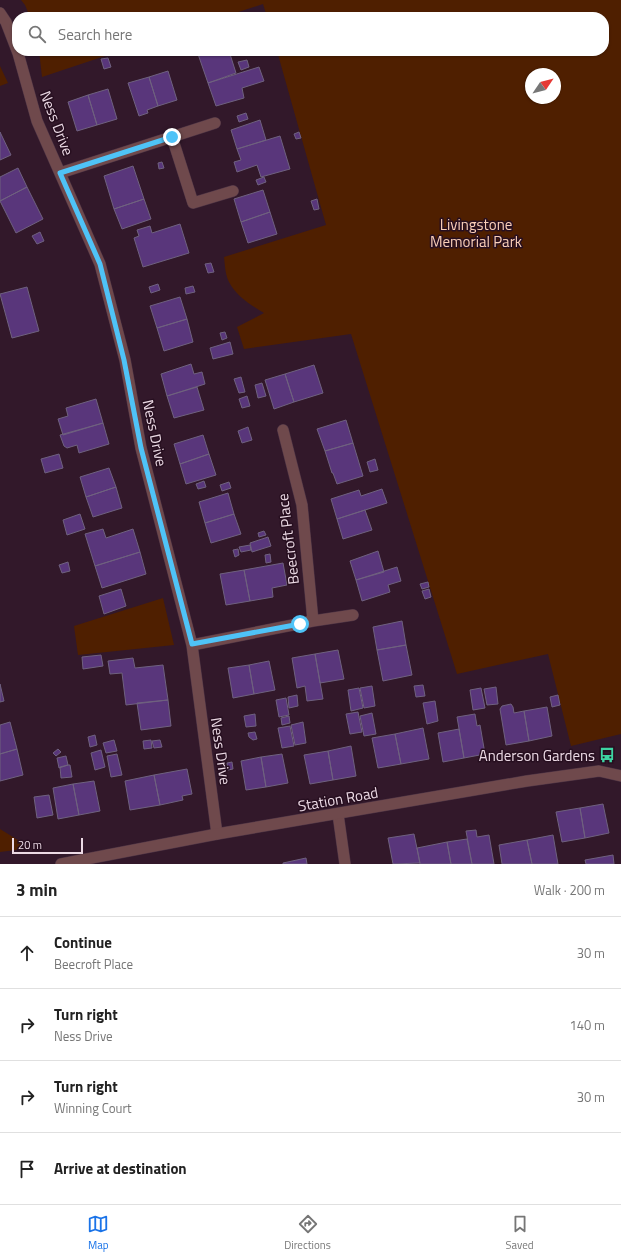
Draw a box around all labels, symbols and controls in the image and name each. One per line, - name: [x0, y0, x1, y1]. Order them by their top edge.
- search box: [12, 12, 609, 56]
- icon: search: [26, 23, 48, 45]
- text: Search here: [58, 23, 132, 46]
- north arrow: [525, 68, 561, 104]
- street label: Ness Drive: [34, 87, 80, 159]
- route end: [163, 128, 181, 146]
- park label: Livingstone Memorial Park: [430, 213, 522, 253]
- street label: Ness Drive: [137, 397, 173, 469]
- street label: Beecroft Place: [271, 492, 305, 586]
- route start: [291, 615, 309, 633]
- street label: Ness Drive: [205, 716, 237, 786]
- place label: Anderson Gardens: [479, 744, 595, 767]
- bus stop icon: Anderson Gardens: [598, 746, 616, 764]
- street label: Station Road: [296, 781, 380, 817]
- scale bar: [12, 836, 83, 855]
- text: 20 m: [18, 837, 42, 853]
- text: 3 min: [16, 877, 57, 903]
- text: Walk · 200 m: [534, 880, 605, 900]
- text: Continue: [54, 931, 112, 954]
- icon: ahead: [16, 942, 38, 964]
- text: 30 m: [577, 943, 605, 963]
- text: Beecroft Place: [54, 954, 133, 974]
- text: Turn right: [54, 1003, 118, 1026]
- icon: right: [16, 1014, 38, 1036]
- text: 140 m: [569, 1015, 605, 1035]
- text: Ness Drive: [54, 1026, 113, 1046]
- text: Turn right: [54, 1075, 118, 1098]
- icon: right: [16, 1086, 38, 1108]
- text: 30 m: [577, 1087, 605, 1107]
- text: Winning Court: [54, 1098, 131, 1118]
- text: Arrive at destination: [54, 1157, 187, 1180]
- icon: arrive: [16, 1158, 38, 1180]
- tab: Map: [87, 1213, 109, 1253]
- tab: Directions: [284, 1213, 331, 1253]
- tab: Saved: [506, 1213, 534, 1253]

